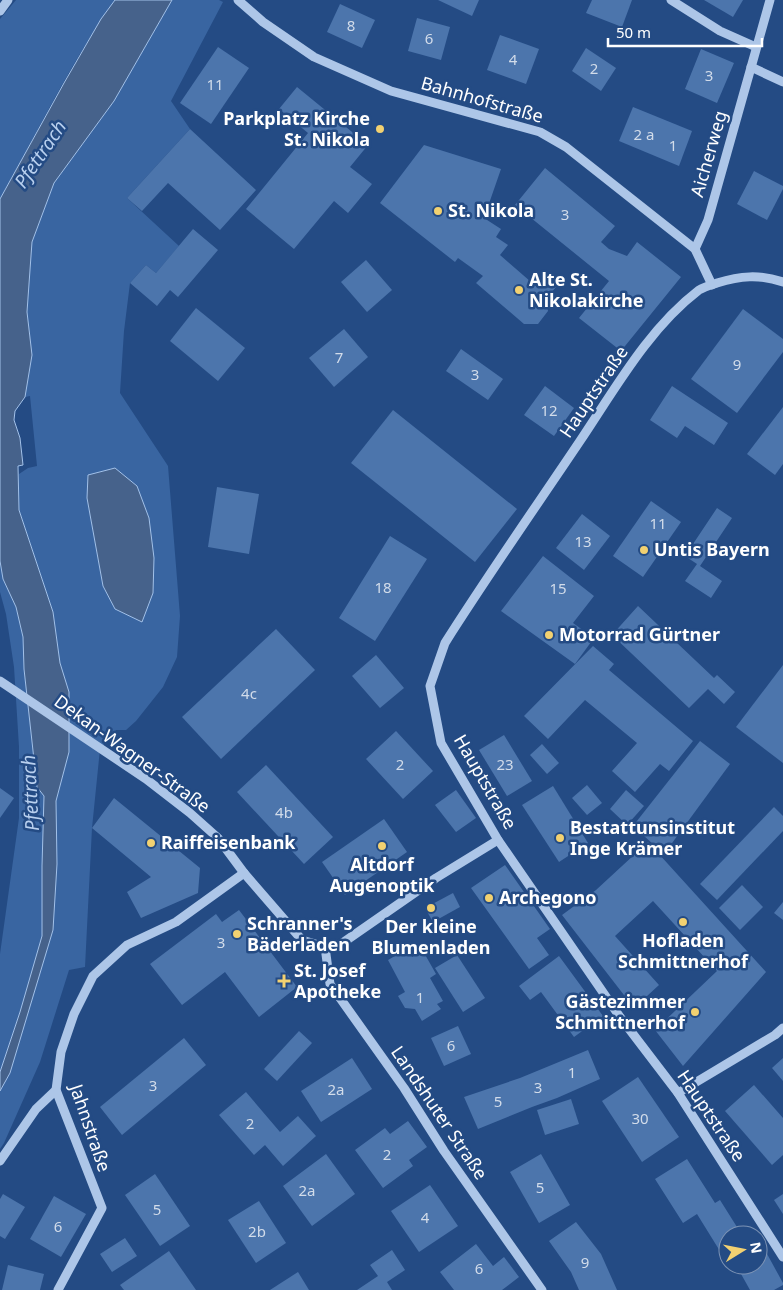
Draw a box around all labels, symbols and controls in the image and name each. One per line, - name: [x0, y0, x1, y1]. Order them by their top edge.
- house number: 8: [347, 15, 355, 35]
- scale bar: [608, 15, 762, 47]
- text: 50 m: [616, 22, 651, 42]
- house number: 6: [425, 28, 433, 48]
- house number: 4: [509, 49, 518, 69]
- house number: 2: [590, 58, 598, 78]
- house number: 3: [705, 65, 713, 85]
- street label: Bahnhofstraße: [418, 70, 546, 128]
- house number: 11: [206, 74, 224, 94]
- place label: Parkplatz Kirche St. Nikola: [223, 106, 370, 151]
- street label: Aicherweg: [684, 108, 732, 200]
- water label: Pfettrach: [8, 115, 72, 193]
- marker: Parkplatz Kirche St. Nikola: [374, 123, 386, 135]
- house number: 2 a: [634, 124, 654, 144]
- house number: 1: [669, 135, 677, 155]
- place label: St. Nikola: [448, 198, 534, 222]
- house number: 3: [561, 204, 569, 224]
- marker: St. Nikola: [432, 205, 444, 217]
- place label: Alte St. Nikolakirche: [529, 267, 644, 312]
- marker: Alte St. Nikolakirche: [513, 284, 525, 296]
- street label: Hauptstraße: [554, 341, 633, 442]
- house number: 7: [335, 347, 343, 367]
- house number: 9: [733, 354, 741, 374]
- house number: 3: [471, 364, 479, 384]
- house number: 12: [540, 400, 558, 420]
- house number: 11: [649, 513, 667, 533]
- house number: 13: [574, 531, 592, 551]
- place label: Untis Bayern: [654, 537, 770, 561]
- marker: Untis Bayern: [638, 544, 650, 556]
- house number: 18: [374, 577, 392, 597]
- house number: 15: [549, 578, 567, 598]
- place label: Motorrad Gürtner: [559, 622, 720, 646]
- marker: Motorrad Gürtner: [543, 629, 555, 641]
- house number: 4c: [241, 683, 257, 703]
- street label: Dekan-Wagner-Straße: [50, 689, 215, 818]
- street label: Hauptstraße: [449, 730, 523, 833]
- water label: Pfettrach: [15, 754, 45, 832]
- house number: 2: [396, 754, 404, 774]
- house number: 23: [496, 754, 514, 774]
- house number: 4b: [275, 802, 293, 822]
- place label: Bestattunsinstitut Inge Krämer: [570, 815, 735, 860]
- place label: Raiffeisenbank: [161, 830, 296, 854]
- marker: Bestattunsinstitut Inge Krämer: [554, 832, 566, 844]
- marker: Raiffeisenbank: [145, 837, 157, 849]
- marker: Altdorf Augenoptik: [376, 840, 388, 852]
- place label: Altdorf Augenoptik: [330, 852, 435, 897]
- place label: Archegono: [499, 885, 596, 909]
- marker: Archegono: [483, 892, 495, 904]
- marker: Der kleine Blumenladen: [425, 902, 437, 914]
- place label: Schranner's Bäderladen: [247, 911, 353, 956]
- place label: Der kleine Blumenladen: [372, 914, 491, 959]
- marker: Hofladen Schmittnerhof: [677, 916, 689, 928]
- marker: Schranner's Bäderladen: [231, 928, 243, 940]
- place label: Hofladen Schmittnerhof: [618, 928, 749, 973]
- house number: 3: [217, 932, 225, 952]
- place label: St. Josef Apotheke: [294, 958, 381, 1003]
- marker: St. Josef Apotheke: [278, 975, 290, 987]
- house number: 1: [416, 987, 424, 1007]
- place label: Gästezimmer Schmittnerhof: [555, 989, 686, 1034]
- marker: Gästezimmer Schmittnerhof: [689, 1006, 701, 1018]
- house number: 6: [447, 1035, 455, 1055]
- street label: Landshuter Straße: [386, 1041, 494, 1184]
- house number: 1: [568, 1062, 576, 1082]
- street label: Hauptstraße: [672, 1065, 751, 1166]
- house number: 3: [149, 1075, 157, 1095]
- house number: 3: [534, 1077, 542, 1097]
- street label: Jahnstraße: [64, 1079, 117, 1175]
- house number: 2a: [328, 1079, 345, 1099]
- house number: 5: [494, 1091, 502, 1111]
- house number: 30: [631, 1108, 649, 1128]
- house number: 2: [246, 1113, 254, 1133]
- house number: 2: [383, 1144, 391, 1164]
- house number: 5: [536, 1177, 544, 1197]
- house number: 2a: [299, 1180, 316, 1200]
- house number: 5: [153, 1199, 161, 1219]
- house number: 4: [421, 1207, 430, 1227]
- house number: 6: [54, 1216, 62, 1236]
- house number: 2b: [248, 1221, 266, 1241]
- north arrow: [718, 1225, 768, 1275]
- text: N: [746, 1240, 767, 1255]
- house number: 9: [581, 1252, 589, 1272]
- house number: 6: [475, 1258, 483, 1278]

